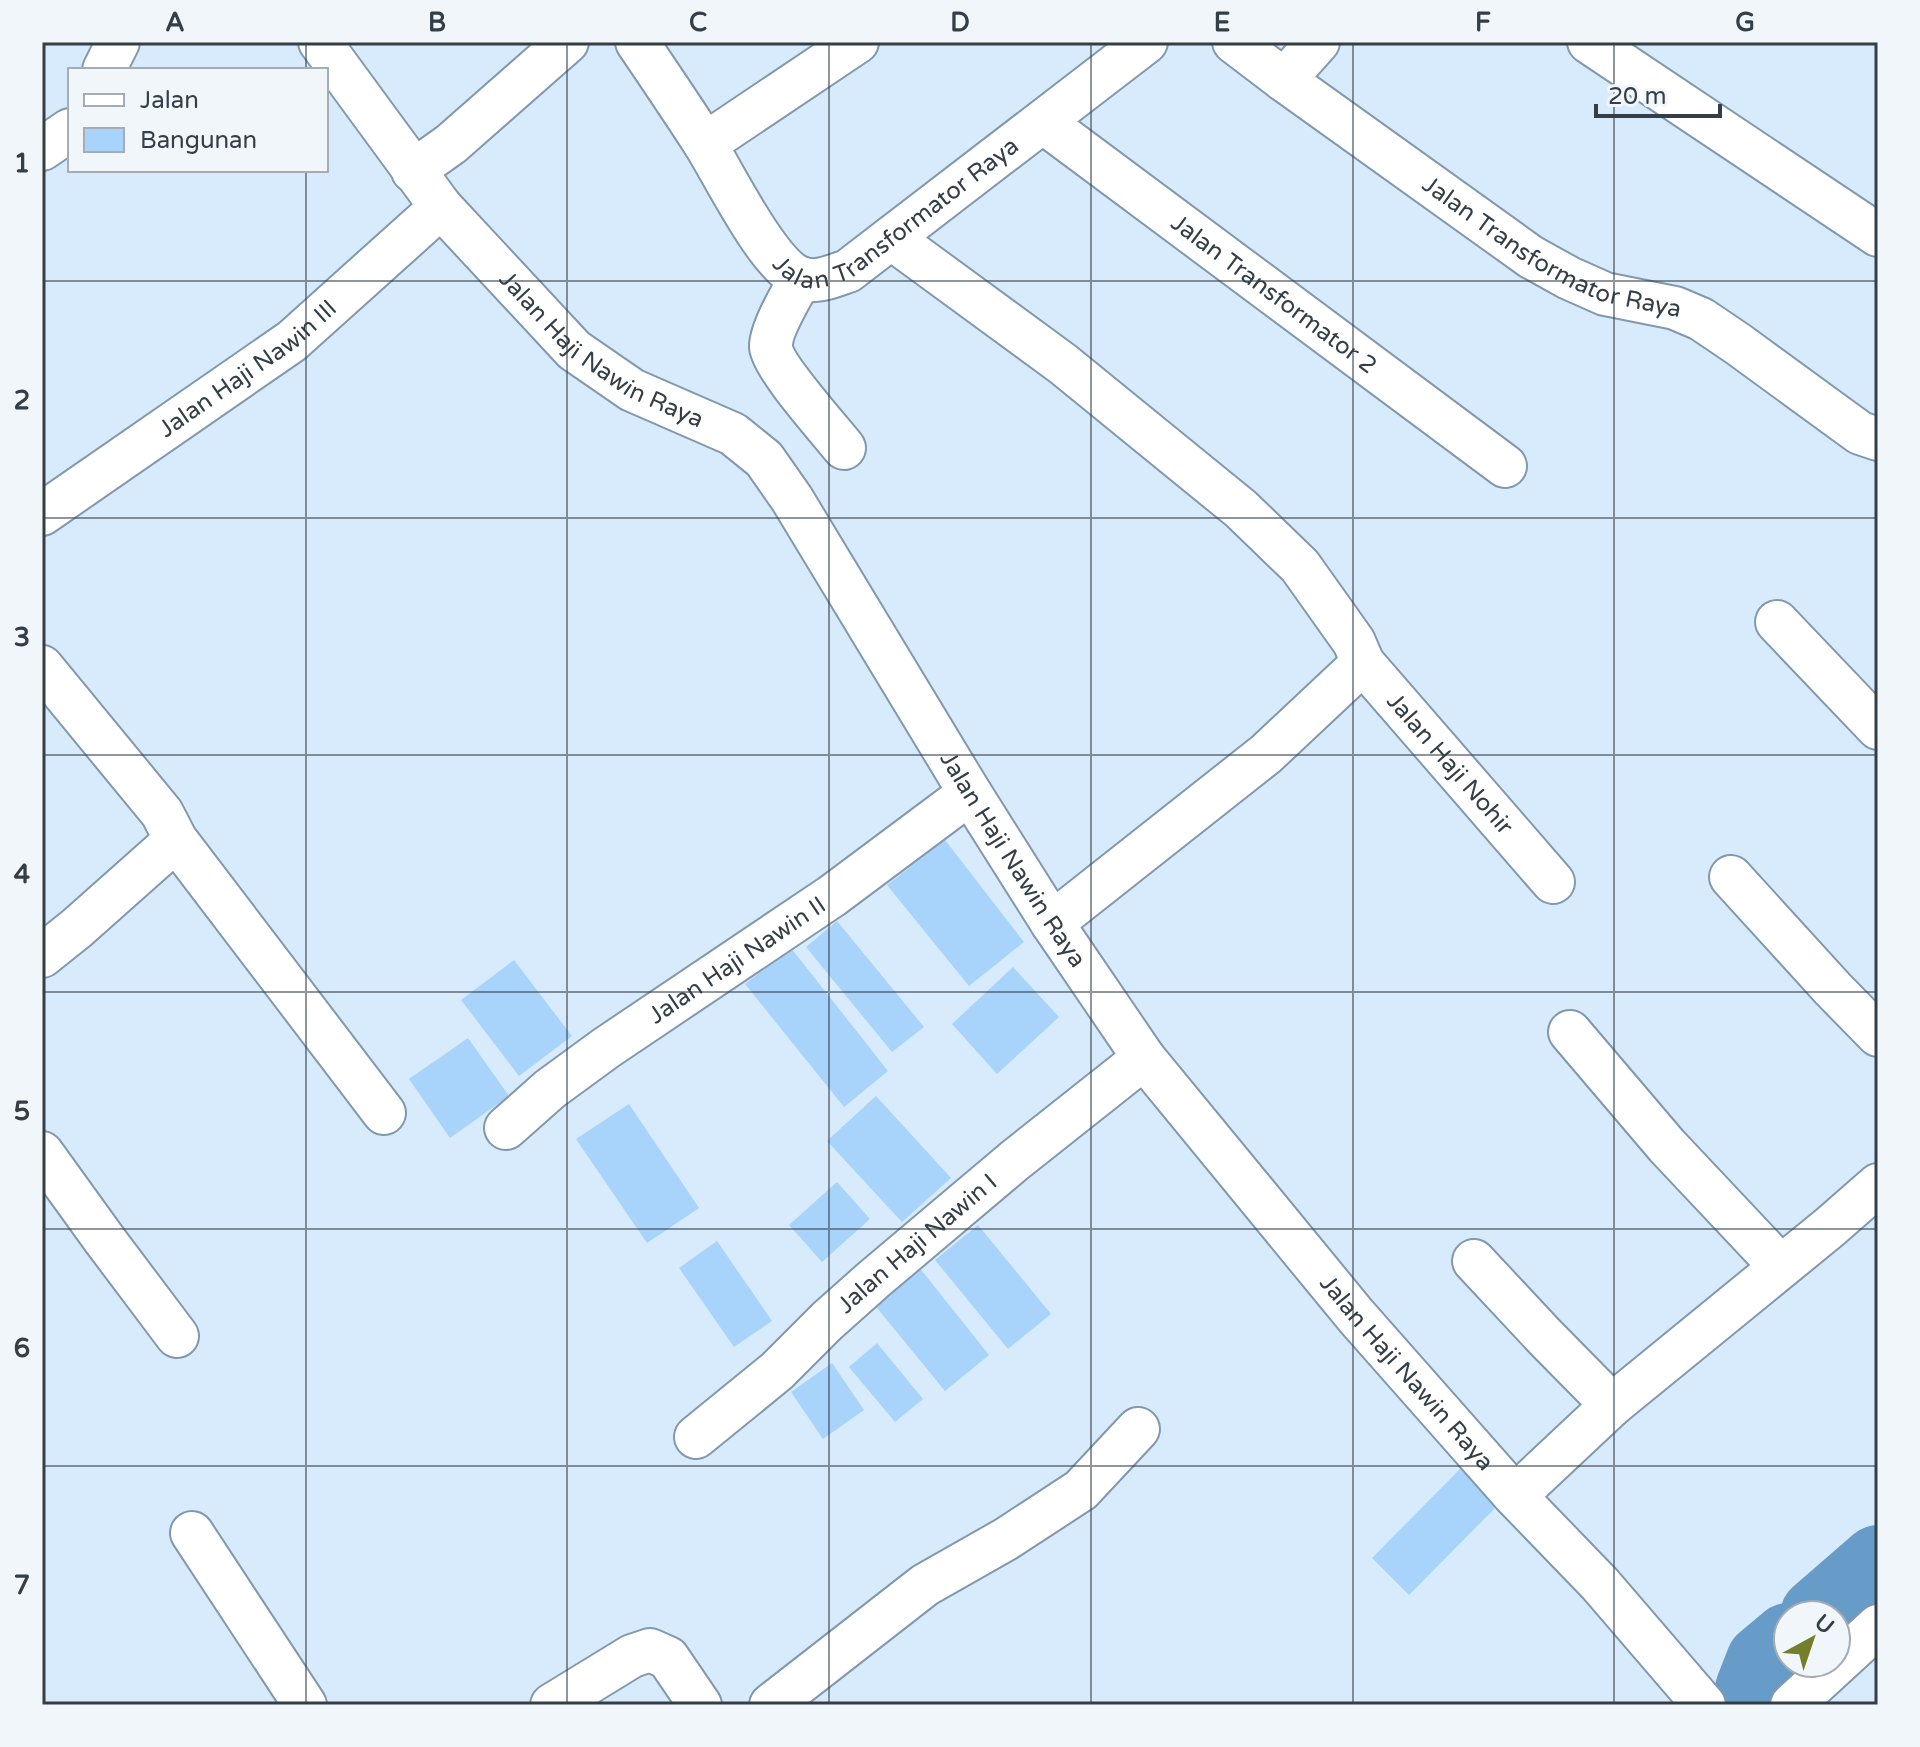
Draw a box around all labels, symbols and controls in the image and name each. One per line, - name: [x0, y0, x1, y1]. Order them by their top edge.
- text: A: [165, 7, 185, 38]
- text: B: [428, 7, 446, 38]
- text: C: [689, 7, 707, 38]
- text: D: [950, 7, 970, 38]
- text: E: [1214, 7, 1230, 38]
- text: F: [1475, 7, 1491, 38]
- text: G: [1735, 7, 1755, 38]
- legend: [68, 68, 328, 172]
- scale bar: [1596, 68, 1720, 118]
- text: 20 m: [1608, 82, 1666, 111]
- text: Jalan: [140, 86, 199, 115]
- text: Bangunan: [140, 126, 257, 155]
- street label: Jalan Transformator Raya: [767, 131, 1024, 295]
- text: 1: [14, 148, 30, 179]
- street label: Jalan Transformator Raya: [1417, 170, 1684, 323]
- street label: Jalan Transformator 2: [1166, 208, 1382, 380]
- street label: Jalan Haji Nawin Raya: [493, 265, 708, 434]
- street label: Jalan Haji Nawin III: [153, 293, 343, 443]
- text: 2: [14, 385, 30, 416]
- text: 3: [14, 622, 30, 653]
- street label: Jalan Haji Nohir: [1381, 687, 1520, 841]
- street label: Jalan Haji Nawin Raya: [934, 746, 1092, 973]
- text: 4: [14, 859, 30, 890]
- street label: Jalan Haji Nawin II: [643, 890, 831, 1030]
- text: 5: [14, 1096, 30, 1127]
- street label: Jalan Haji Nawin I: [831, 1167, 1003, 1319]
- street label: Jalan Haji Nawin Raya: [1314, 1269, 1500, 1476]
- text: 6: [14, 1333, 30, 1364]
- text: 7: [14, 1570, 30, 1601]
- north arrow: [1772, 1599, 1852, 1679]
- text: U: [1809, 1609, 1839, 1640]

